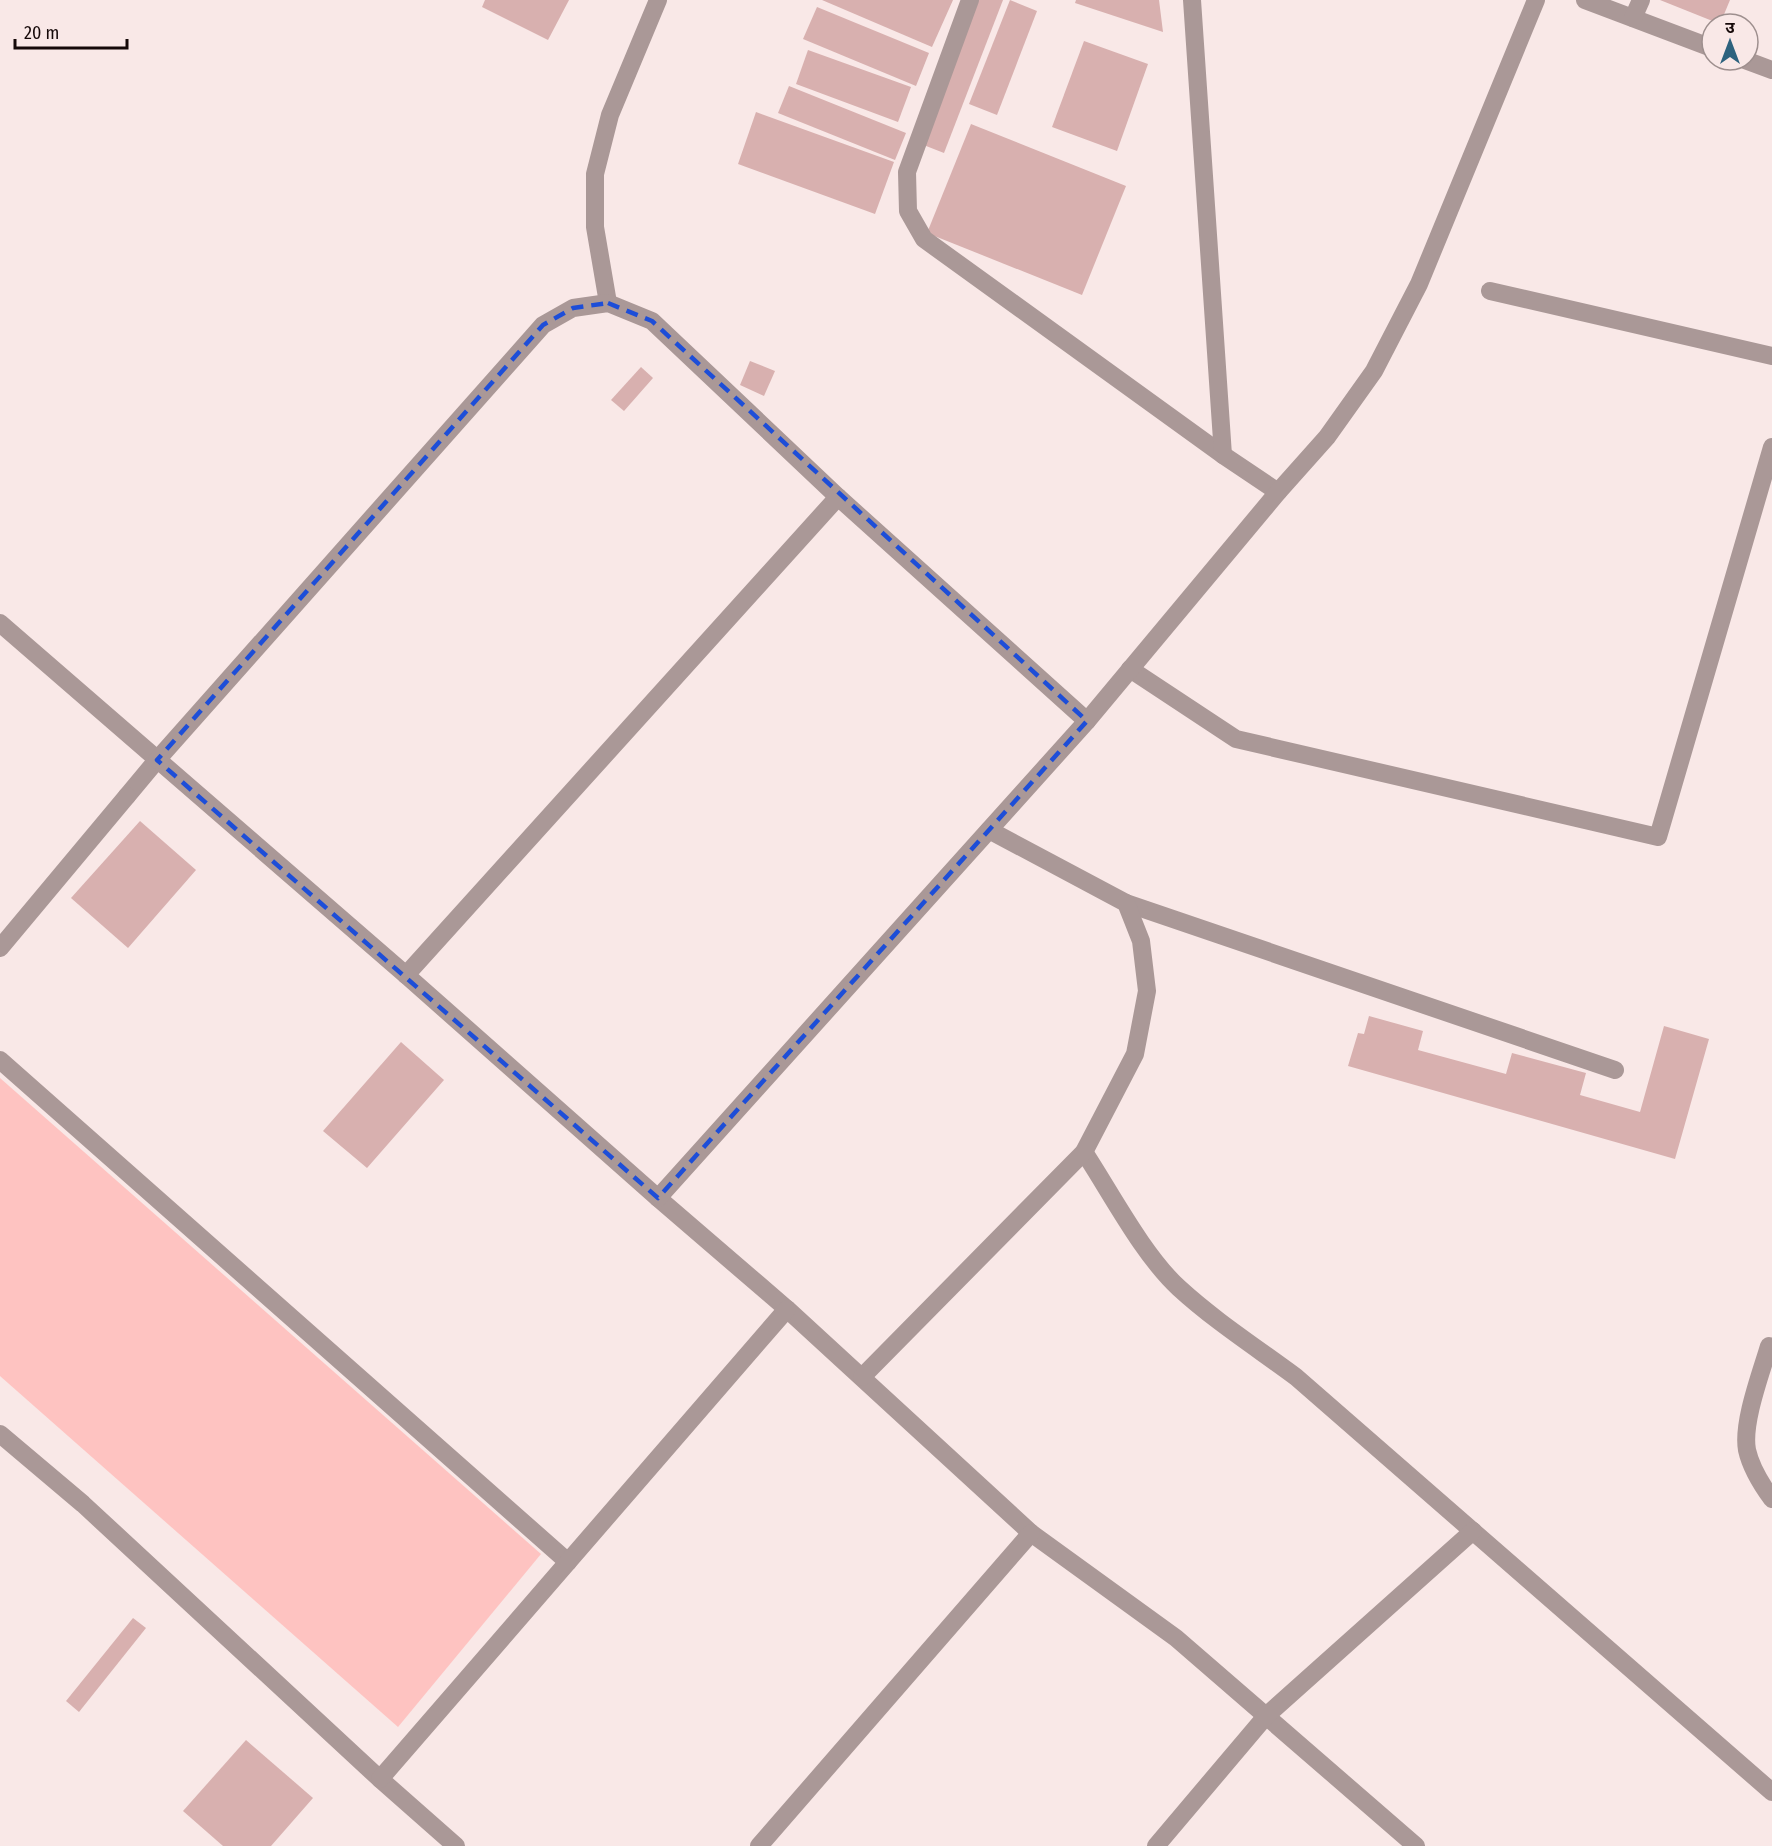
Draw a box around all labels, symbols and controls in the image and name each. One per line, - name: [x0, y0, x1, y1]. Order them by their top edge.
- scale bar: [15, 12, 128, 50]
- north arrow: [1700, 12, 1760, 72]
- text: उ: [1725, 18, 1735, 37]
- text: 20 m: [24, 22, 59, 44]

